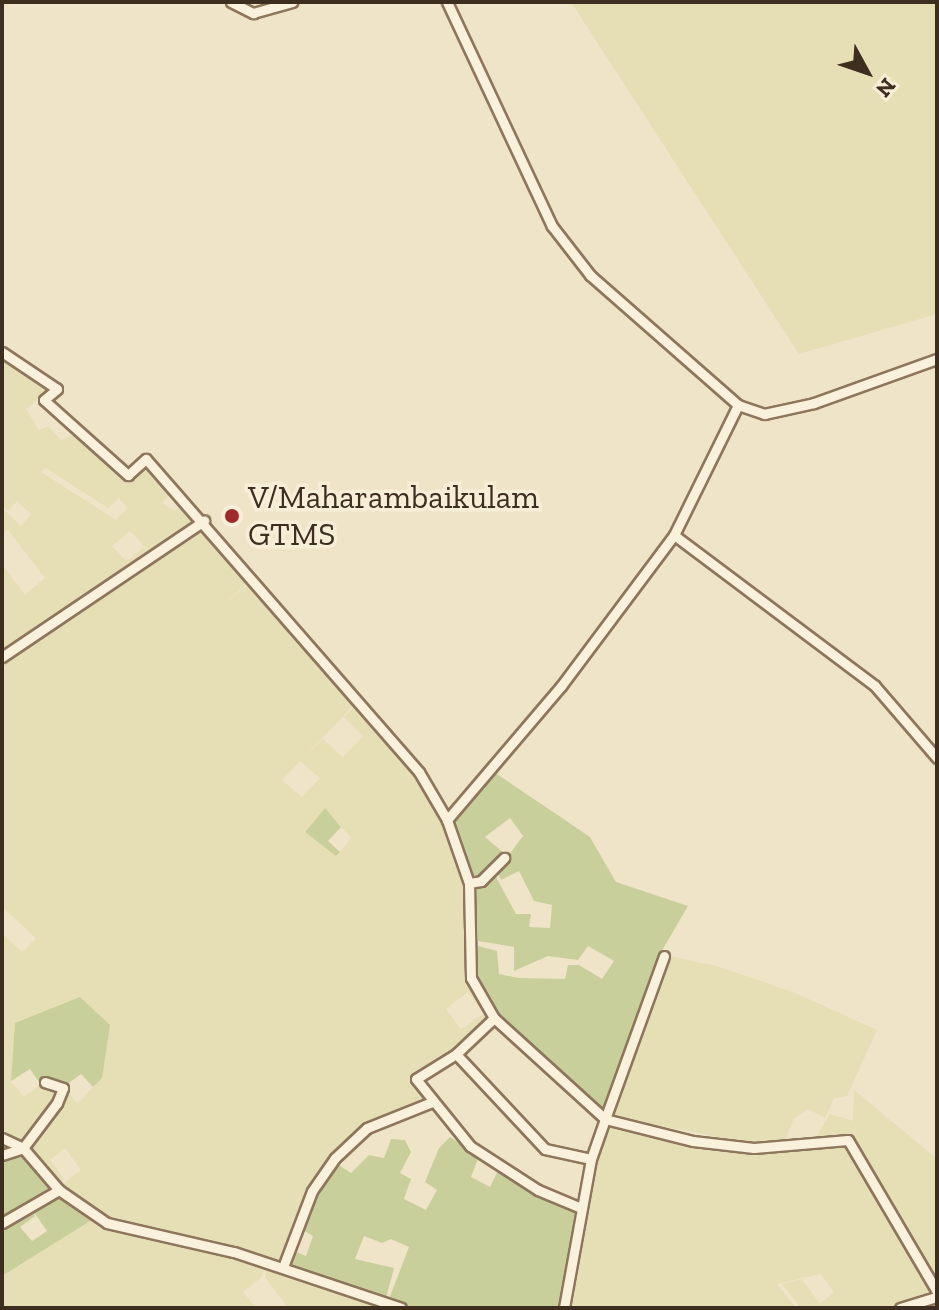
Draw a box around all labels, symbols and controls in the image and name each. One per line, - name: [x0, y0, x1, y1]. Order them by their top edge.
- north arrow: [827, 32, 907, 112]
- text: N: [870, 73, 901, 103]
- place label: V/Maharambaikulam GTMS: [248, 479, 539, 554]
- marker: V/Maharambaikulam GTMS: [223, 507, 241, 525]

